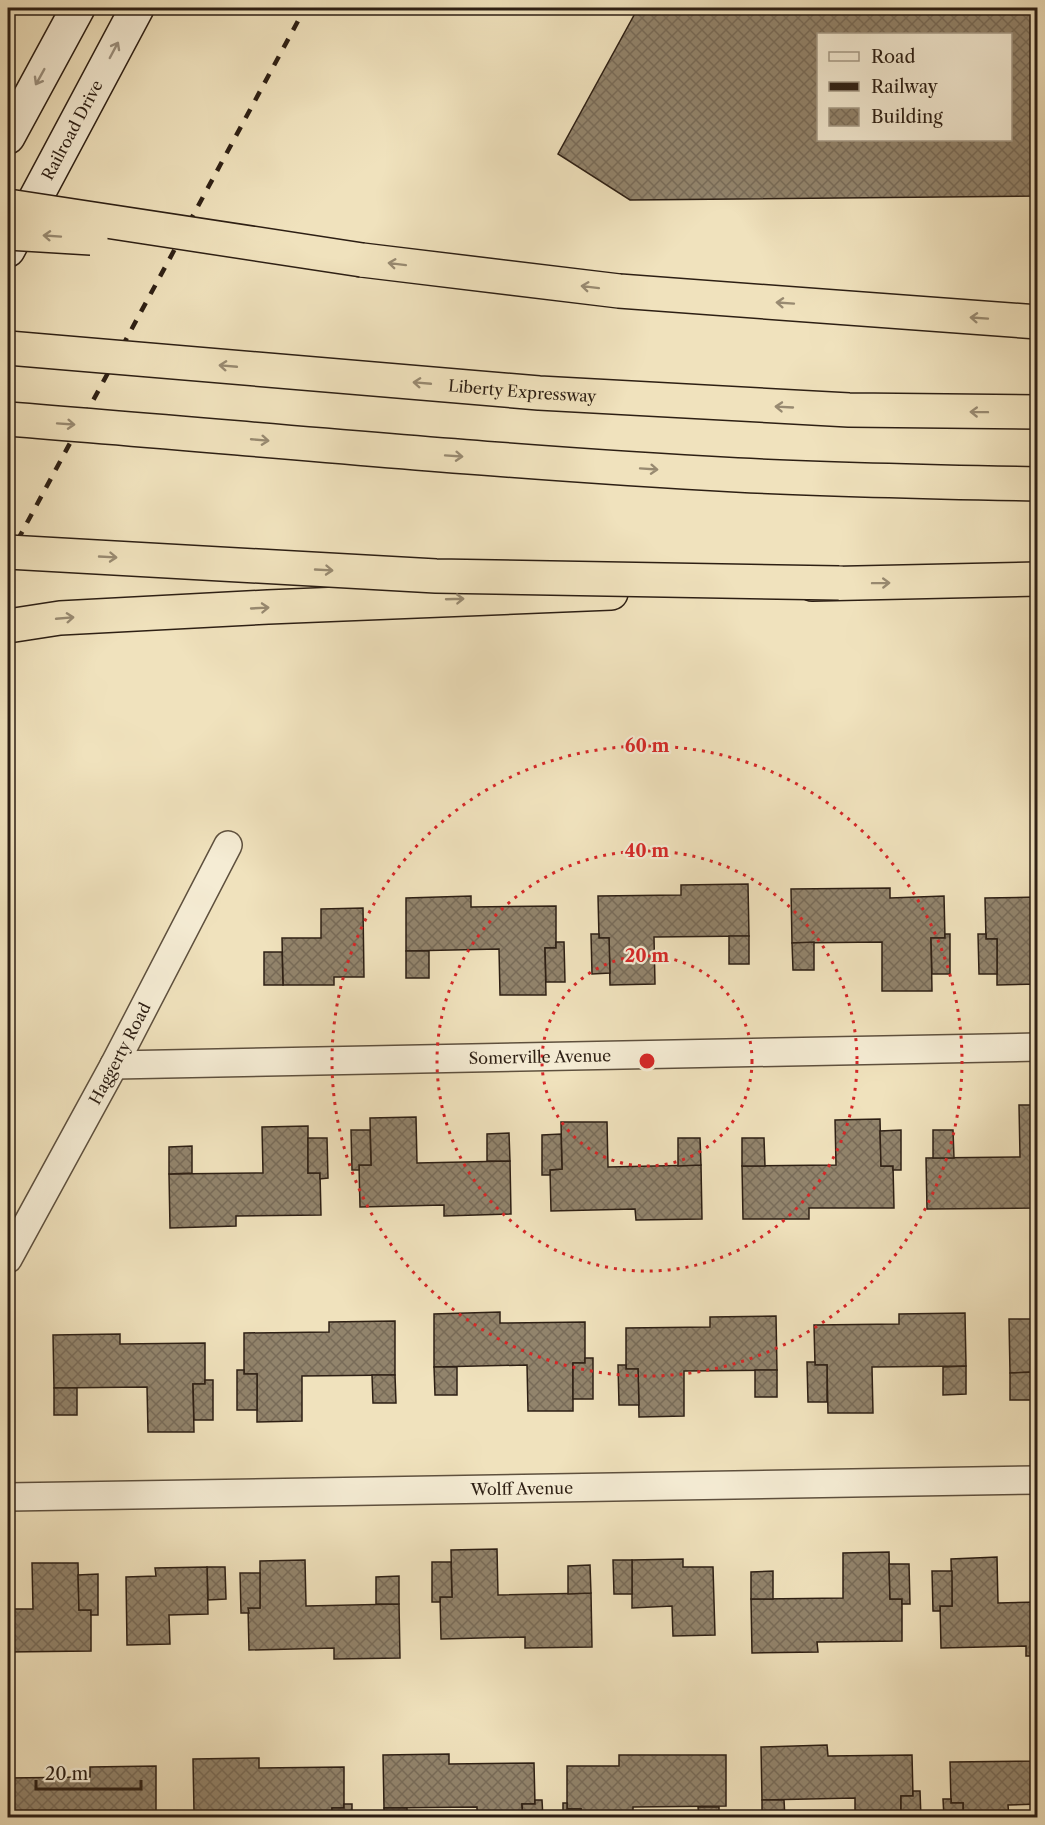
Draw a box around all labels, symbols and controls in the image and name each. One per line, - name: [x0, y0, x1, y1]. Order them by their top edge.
- legend: [817, 33, 1012, 141]
- one-way arrow: [109, 42, 120, 60]
- text: Road: [871, 46, 916, 68]
- one-way arrow: [34, 68, 45, 86]
- text: Railway: [871, 76, 939, 98]
- street label: Railroad Drive: [37, 77, 107, 183]
- text: Building: [871, 106, 943, 128]
- one-way arrow: [43, 230, 63, 241]
- one-way arrow: [387, 259, 407, 270]
- one-way arrow: [581, 281, 601, 292]
- one-way arrow: [775, 297, 795, 308]
- one-way arrow: [970, 312, 990, 323]
- one-way arrow: [218, 360, 238, 371]
- street label: Liberty Expressway: [447, 375, 598, 406]
- one-way arrow: [412, 377, 432, 388]
- one-way arrow: [775, 401, 795, 412]
- one-way arrow: [970, 406, 990, 418]
- one-way arrow: [55, 418, 75, 429]
- one-way arrow: [250, 435, 270, 446]
- one-way arrow: [444, 451, 464, 462]
- one-way arrow: [639, 464, 658, 475]
- one-way arrow: [97, 552, 117, 563]
- one-way arrow: [313, 564, 333, 575]
- one-way arrow: [870, 577, 890, 588]
- one-way arrow: [444, 594, 464, 605]
- one-way arrow: [250, 602, 270, 613]
- one-way arrow: [55, 612, 75, 623]
- text: 60 m: [625, 735, 669, 757]
- text: 40 m: [625, 840, 669, 862]
- text: 20 m: [625, 945, 669, 967]
- street label: Haggerty Road: [84, 999, 155, 1108]
- street label: Somerville Avenue: [468, 1045, 611, 1068]
- centre of rings: [637, 1051, 657, 1071]
- street label: Wolff Avenue: [470, 1478, 573, 1499]
- scale bar: [36, 1753, 141, 1791]
- text: 20 m: [45, 1763, 89, 1785]

